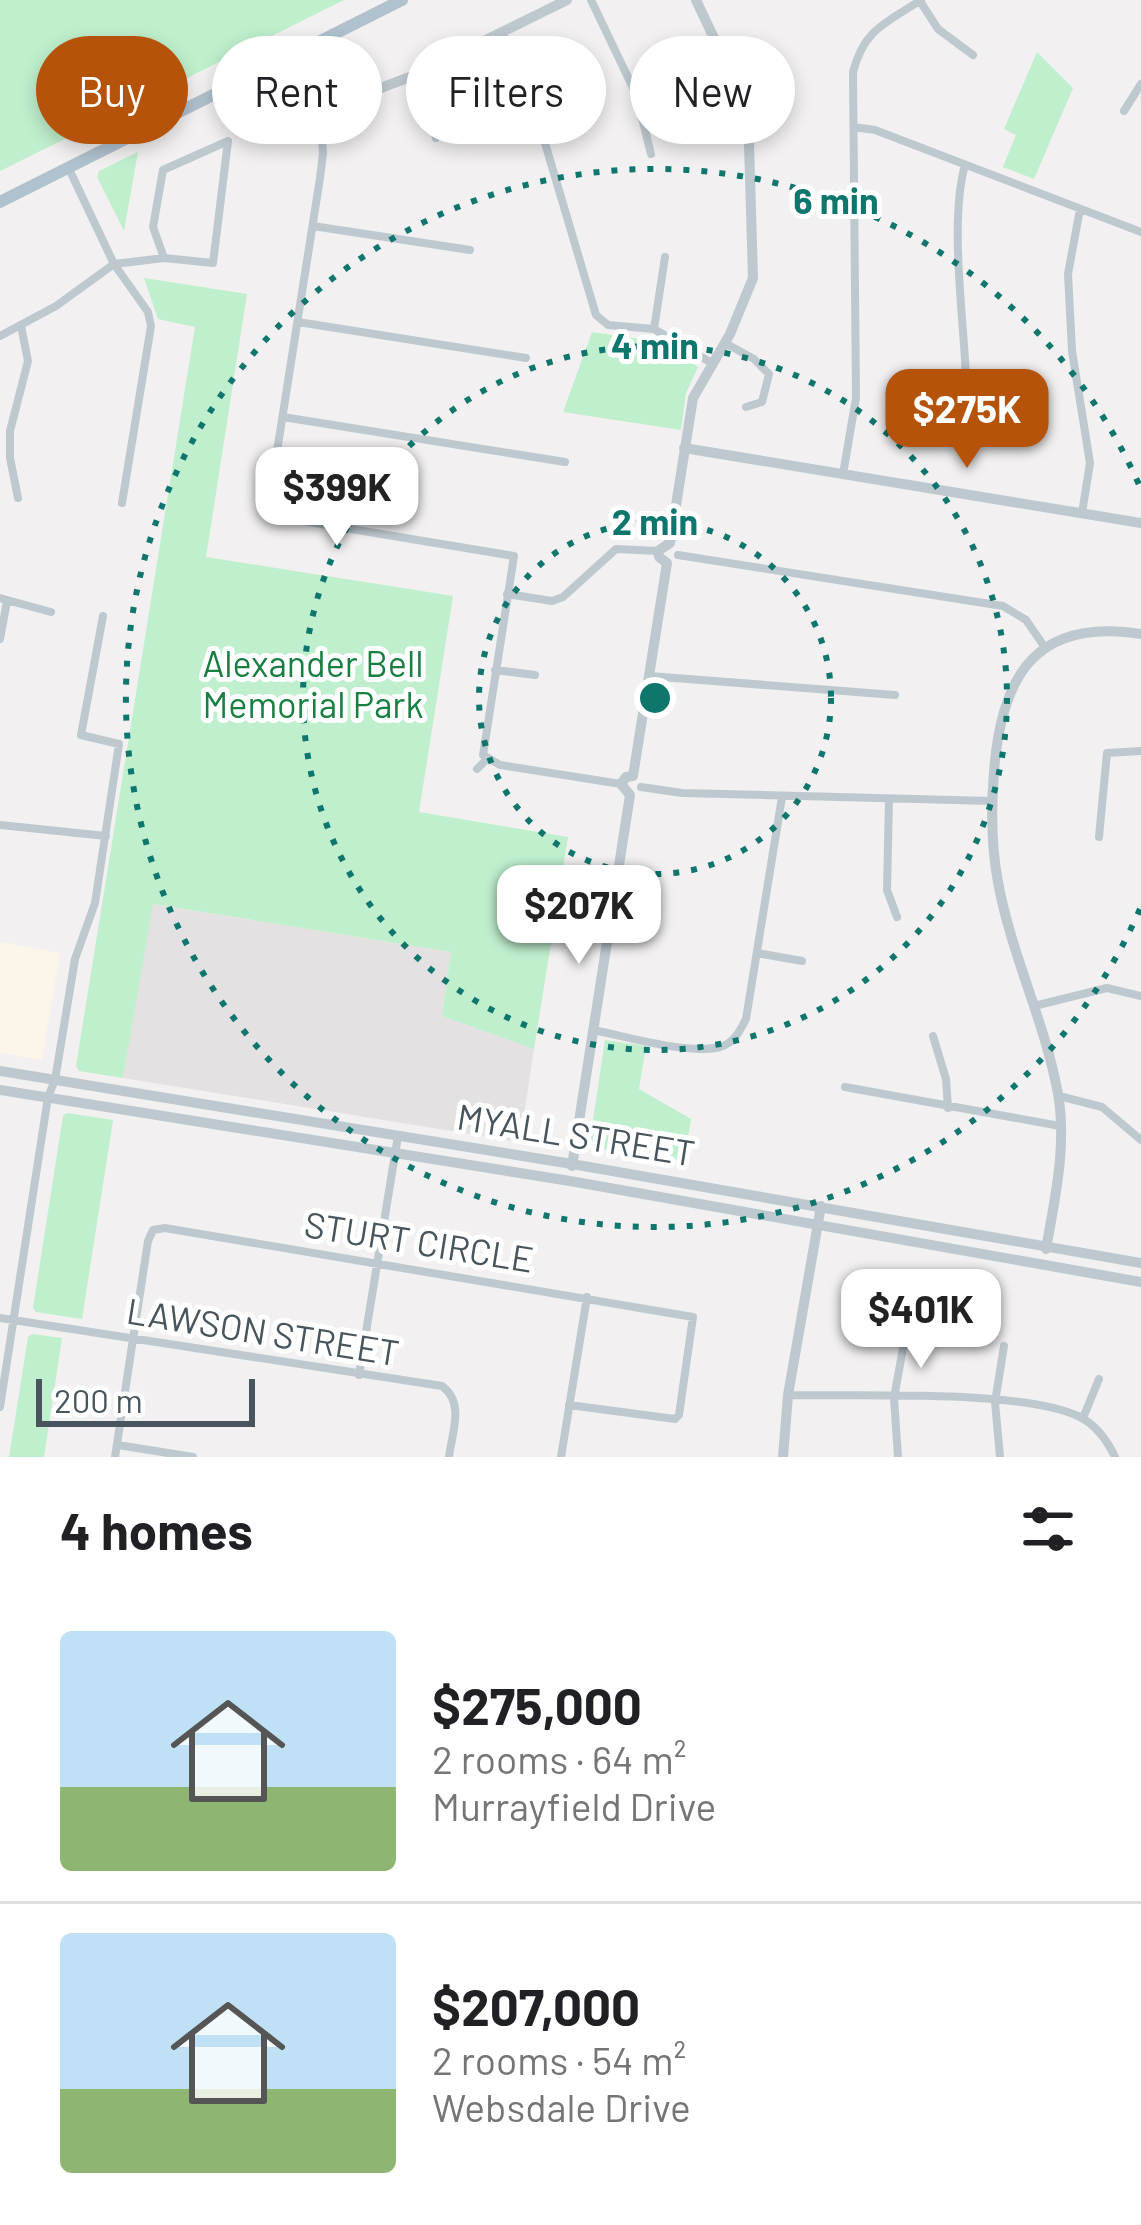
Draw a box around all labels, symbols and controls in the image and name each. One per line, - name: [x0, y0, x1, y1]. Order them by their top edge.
- chip: Buy: [36, 36, 188, 144]
- chip: Rent: [212, 36, 382, 144]
- chip: Filters: [406, 36, 606, 144]
- chip: New: [630, 36, 795, 144]
- text: 6 min: [793, 178, 879, 221]
- text: 4 min: [611, 323, 699, 366]
- pin: $275K: [883, 369, 1051, 471]
- text: $275K: [913, 384, 1021, 431]
- pin: $399K: [253, 447, 421, 549]
- text: $399K: [282, 462, 392, 509]
- text: 2 min: [612, 499, 698, 542]
- park label: Alexander Bell Memorial Park: [202, 641, 424, 725]
- centre of rings: [634, 677, 676, 719]
- pin: $207K: [495, 865, 663, 967]
- text: $207K: [524, 880, 634, 927]
- street label: MYALL STREET: [454, 1094, 698, 1174]
- street label: STURT CIRCLE: [302, 1201, 537, 1280]
- pin: $401K: [837, 1269, 1005, 1371]
- text: $401K: [868, 1284, 974, 1331]
- street label: LAWSON STREET: [124, 1288, 402, 1373]
- scale bar: [36, 1373, 255, 1426]
- text: 200 m: [54, 1380, 143, 1420]
- icon: filters: [1015, 1496, 1081, 1562]
- text: 4 homes: [60, 1499, 253, 1560]
- text: $275,000: [432, 1674, 642, 1735]
- icon: home: [156, 1679, 300, 1823]
- text: 2 rooms · 64 m²: [432, 1735, 686, 1782]
- text: Murrayfield Drive: [432, 1782, 716, 1829]
- text: $207,000: [432, 1975, 640, 2036]
- icon: home: [156, 1981, 300, 2125]
- text: 2 rooms · 54 m²: [432, 2036, 686, 2083]
- text: Websdale Drive: [432, 2083, 691, 2130]

